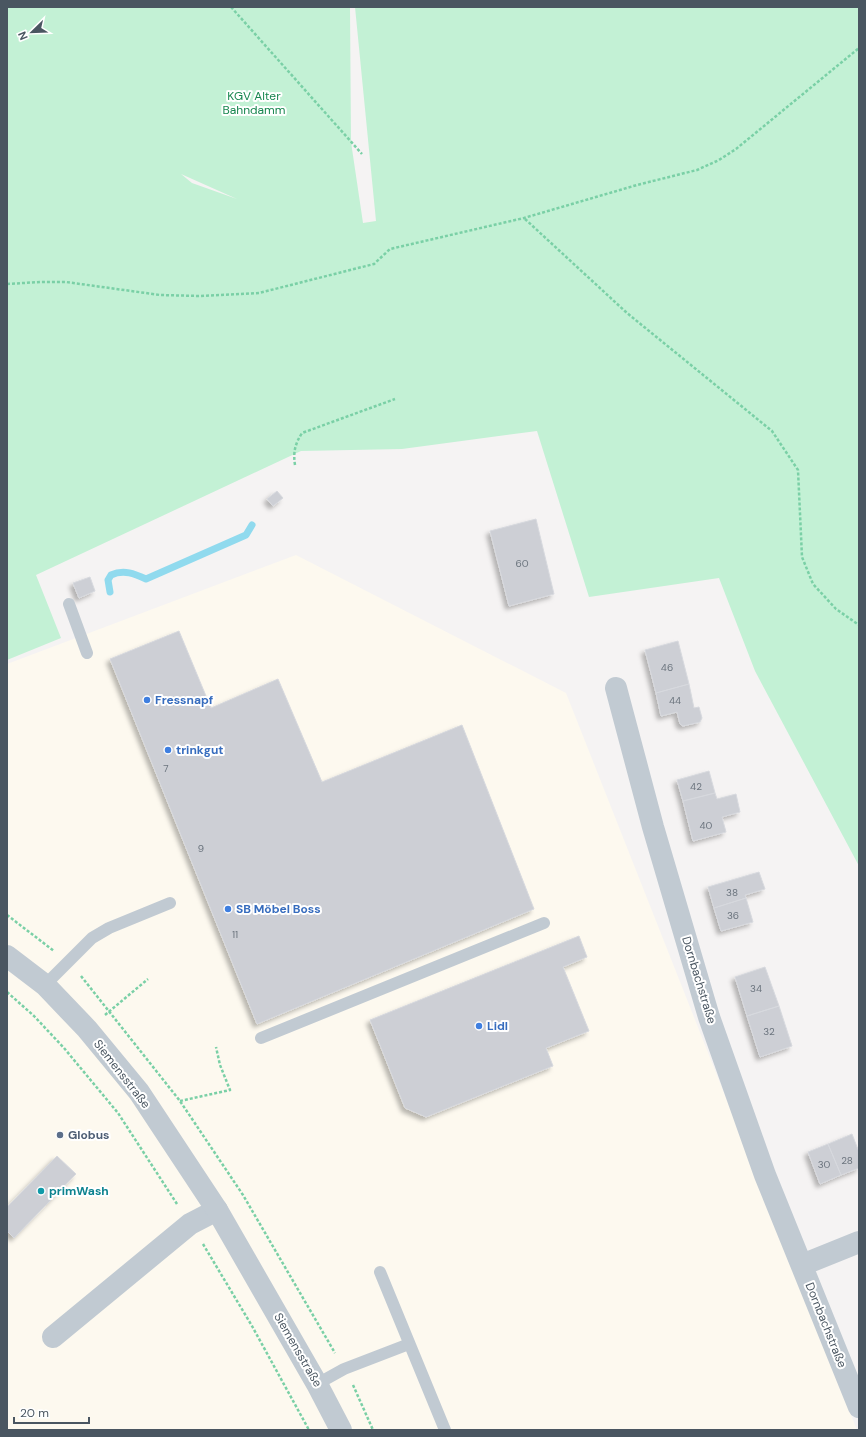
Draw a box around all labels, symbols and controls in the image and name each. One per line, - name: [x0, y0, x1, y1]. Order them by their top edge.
- north arrow: [12, 12, 52, 52]
- text: N: [15, 29, 31, 42]
- park label: KGV Alter Bahndamm: [223, 88, 286, 118]
- house number: 60: [515, 557, 529, 570]
- house number: 46: [661, 661, 673, 674]
- place label: Fressnapf: [155, 692, 213, 708]
- house number: 44: [669, 694, 681, 707]
- marker: Fressnapf: [142, 695, 152, 705]
- place label: trinkgut: [176, 742, 223, 758]
- marker: trinkgut: [163, 745, 173, 755]
- house number: 7: [163, 762, 169, 775]
- house number: 42: [690, 780, 702, 793]
- house number: 40: [700, 819, 713, 832]
- house number: 9: [198, 842, 204, 855]
- house number: 38: [726, 886, 738, 899]
- place label: SB Möbel Boss: [236, 901, 321, 917]
- marker: SB Möbel Boss: [223, 904, 233, 914]
- house number: 36: [727, 909, 739, 922]
- house number: 11: [232, 928, 238, 941]
- street label: Dornbachstraße: [678, 934, 720, 1026]
- house number: 34: [750, 982, 762, 995]
- place label: Lidl: [487, 1018, 508, 1034]
- marker: Lidl: [474, 1021, 484, 1031]
- house number: 32: [763, 1025, 775, 1038]
- street label: Siemensstraße: [90, 1036, 154, 1112]
- place label: Globus: [68, 1127, 110, 1143]
- marker: Globus: [55, 1130, 65, 1140]
- house number: 28: [841, 1154, 853, 1167]
- house number: 30: [818, 1158, 831, 1171]
- place label: primWash: [49, 1183, 109, 1199]
- marker: primWash: [36, 1186, 46, 1196]
- street label: Dornbachstraße: [802, 1280, 850, 1370]
- street label: Siemensstraße: [270, 1310, 326, 1390]
- scale bar: [14, 1399, 89, 1425]
- text: 20 m: [20, 1405, 49, 1421]

